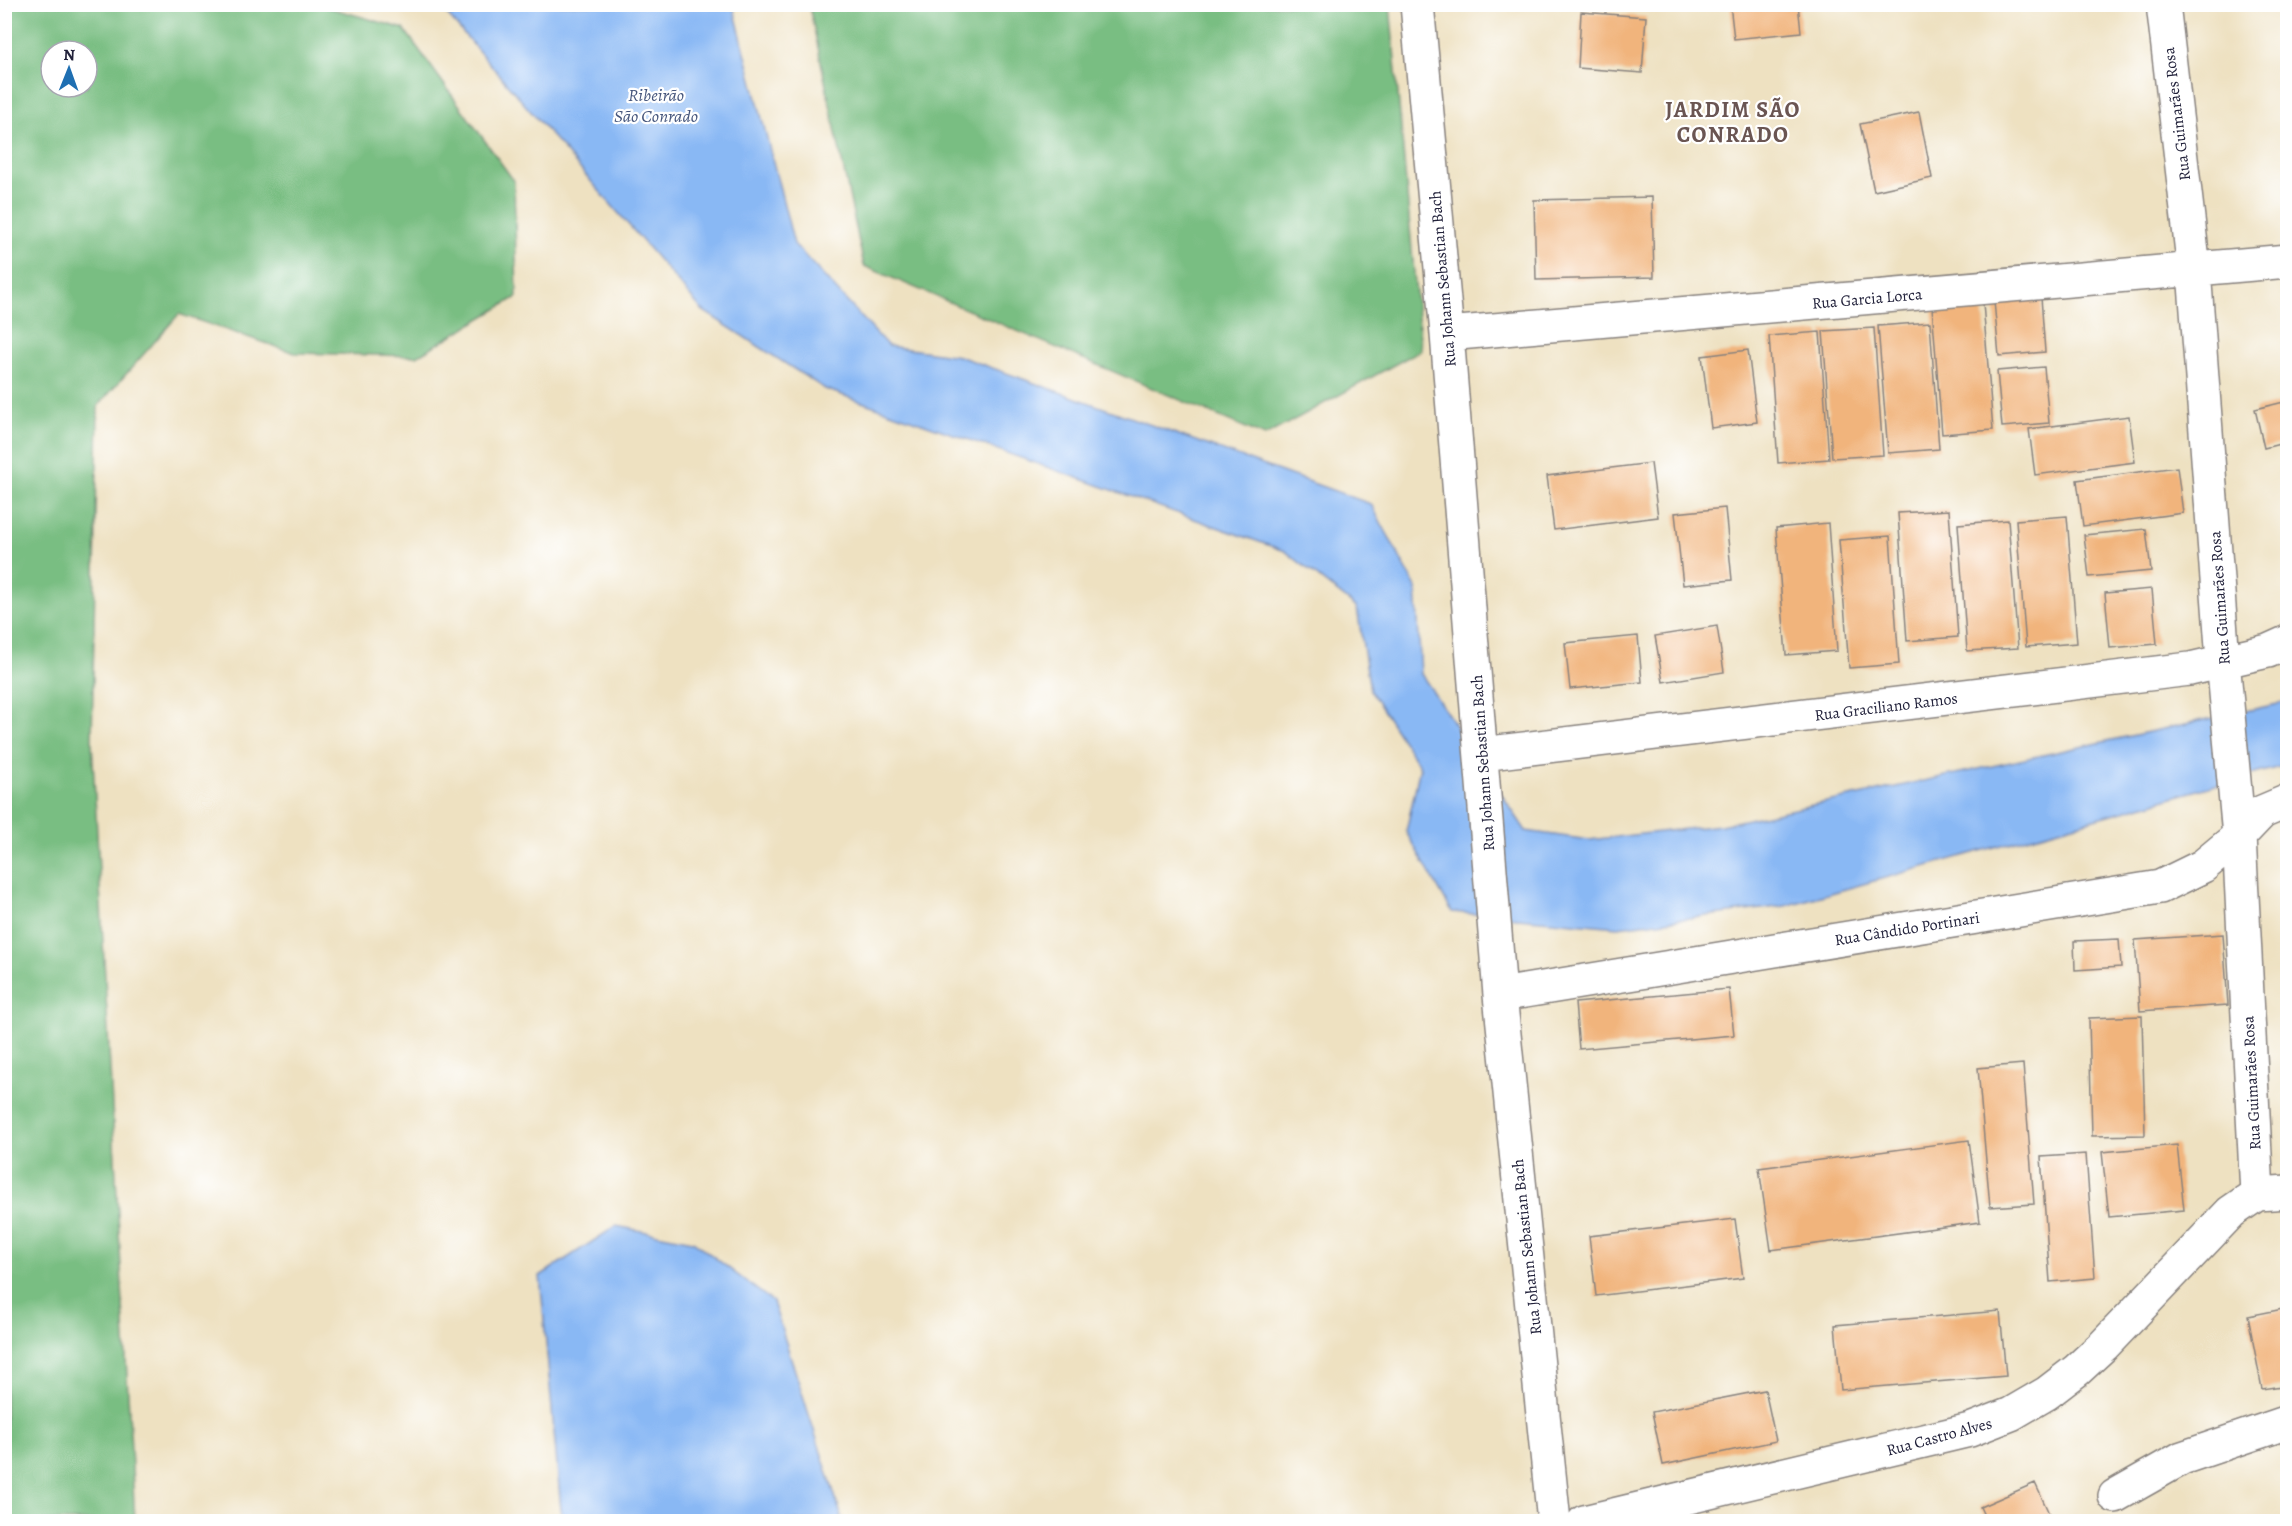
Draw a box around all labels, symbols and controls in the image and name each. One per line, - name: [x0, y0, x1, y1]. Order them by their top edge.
- north arrow: [39, 39, 99, 99]
- text: N: [63, 44, 76, 66]
- street label: Rua Guimarães Rosa: [2158, 45, 2196, 182]
- water label: Ribeirão São Conrado: [614, 83, 698, 128]
- district label: JARDIM SÃO CONRADO: [1665, 95, 1801, 150]
- street label: Rua Johann Sebastian Bach: [1424, 189, 1462, 368]
- street label: Rua Garcia Lorca: [1811, 283, 1924, 315]
- street label: Rua Guimarães Rosa: [2204, 530, 2236, 666]
- street label: Rua Johann Sebastian Bach: [1466, 674, 1500, 852]
- street label: Rua Graciliano Ramos: [1813, 687, 1959, 727]
- street label: Rua Cândido Portinari: [1833, 907, 1981, 951]
- street label: Rua Guimarães Rosa: [2237, 1015, 2266, 1151]
- street label: Rua Johann Sebastian Bach: [1507, 1157, 1547, 1336]
- street label: Rua Castro Alves: [1884, 1412, 1994, 1462]

